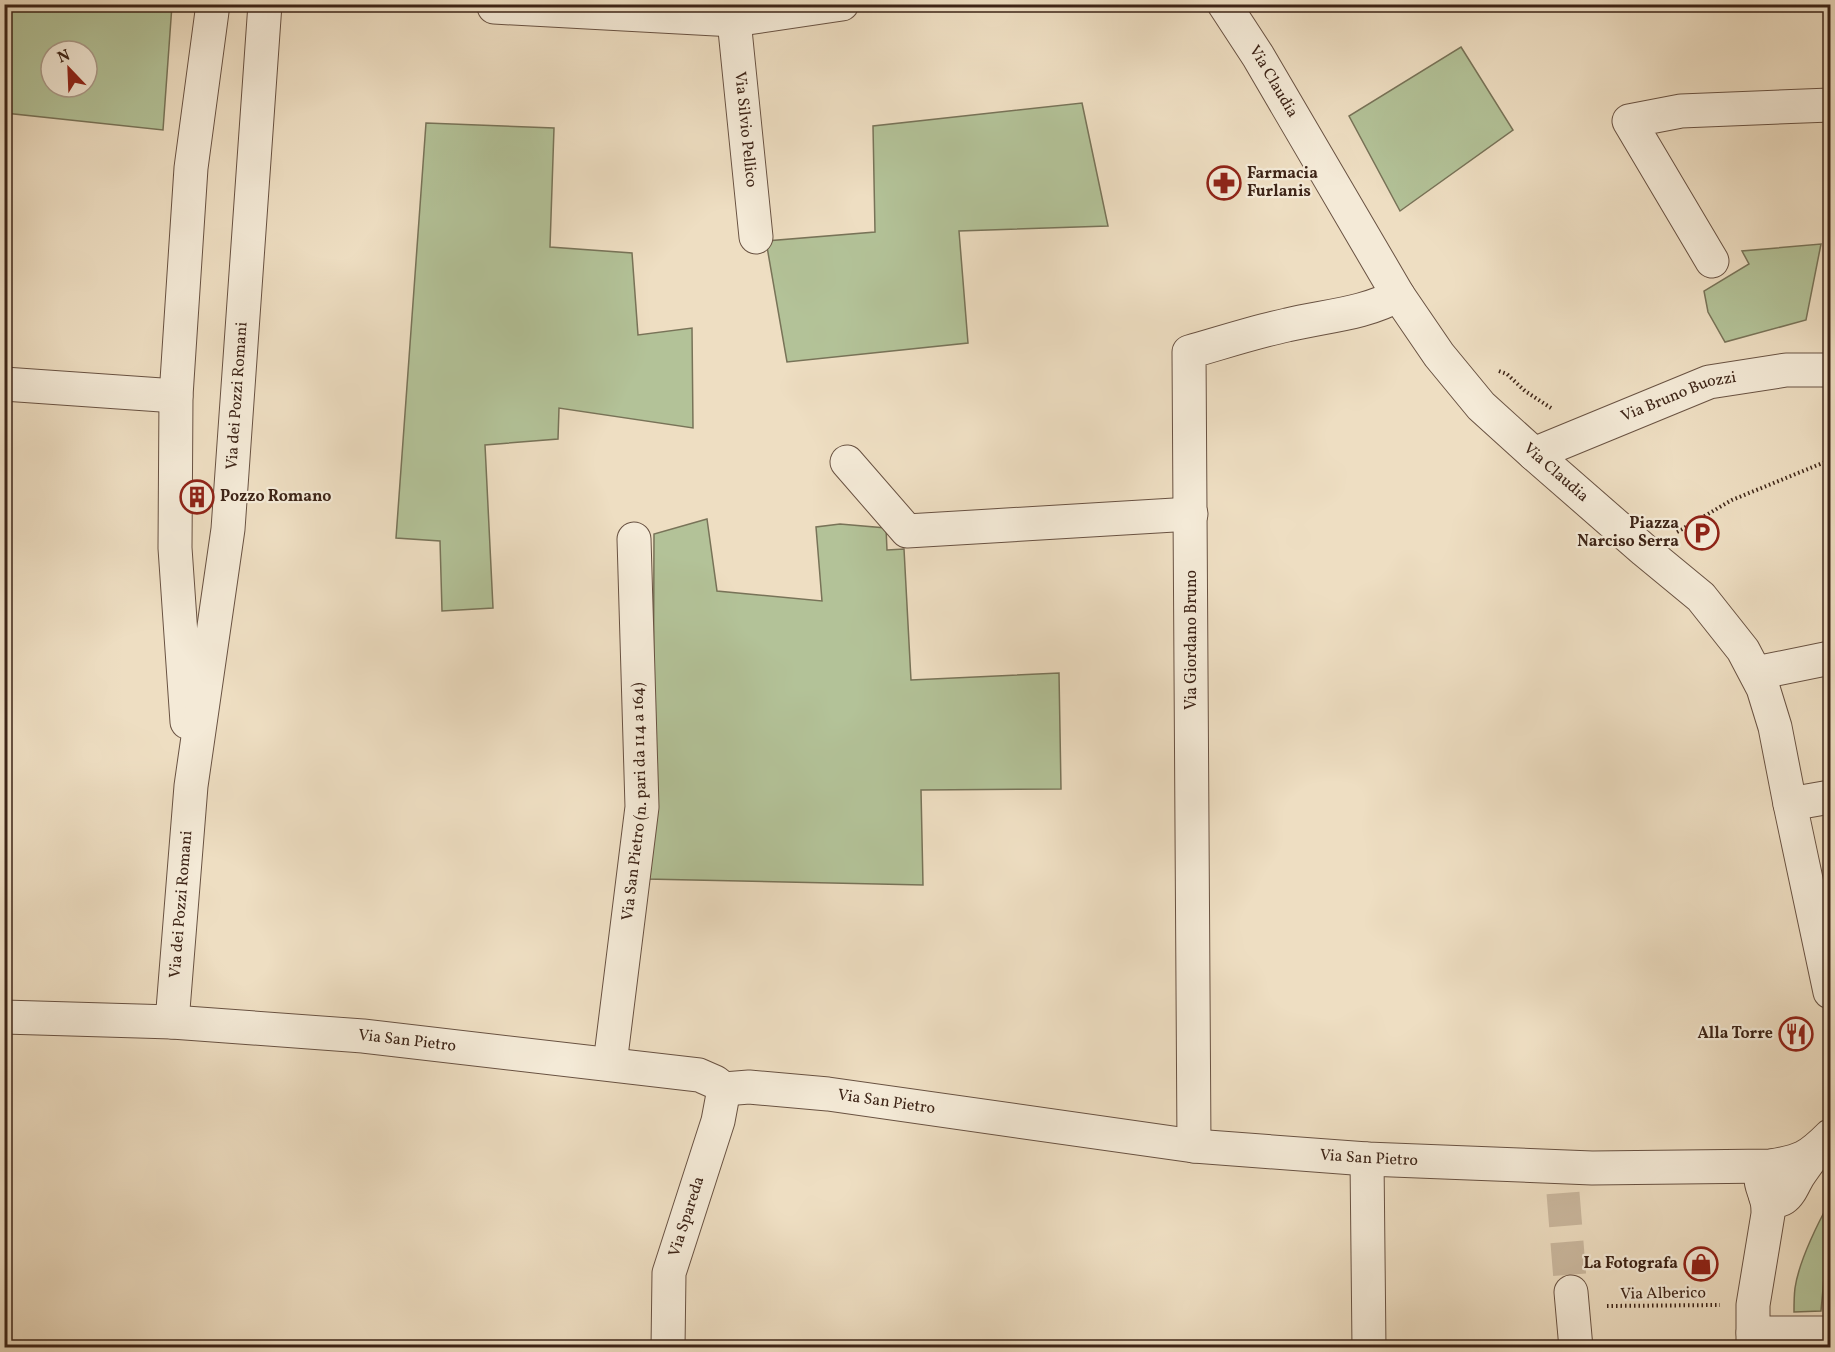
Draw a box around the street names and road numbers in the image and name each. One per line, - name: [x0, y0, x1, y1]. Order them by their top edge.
- street label: Via Claudia: [1243, 41, 1303, 122]
- street label: Via Silvio Pellico: [728, 70, 762, 188]
- street label: Via dei Pozzi Romani: [221, 321, 254, 470]
- street label: Via Bruno Buozzi: [1618, 367, 1738, 428]
- street label: Via Claudia: [1518, 438, 1593, 508]
- street label: Via Giordano Bruno: [1181, 570, 1203, 710]
- street label: Via San Pietro (n. pari da 114 a 164): [617, 682, 653, 922]
- street label: Via dei Pozzi Romani: [165, 830, 198, 979]
- street label: Via San Pietro: [357, 1025, 457, 1058]
- street label: Via San Pietro: [836, 1084, 937, 1120]
- street label: Via San Pietro: [1319, 1144, 1418, 1172]
- street label: Via Spareda: [664, 1174, 710, 1260]
- street label: Via Alberico: [1620, 1282, 1706, 1306]

